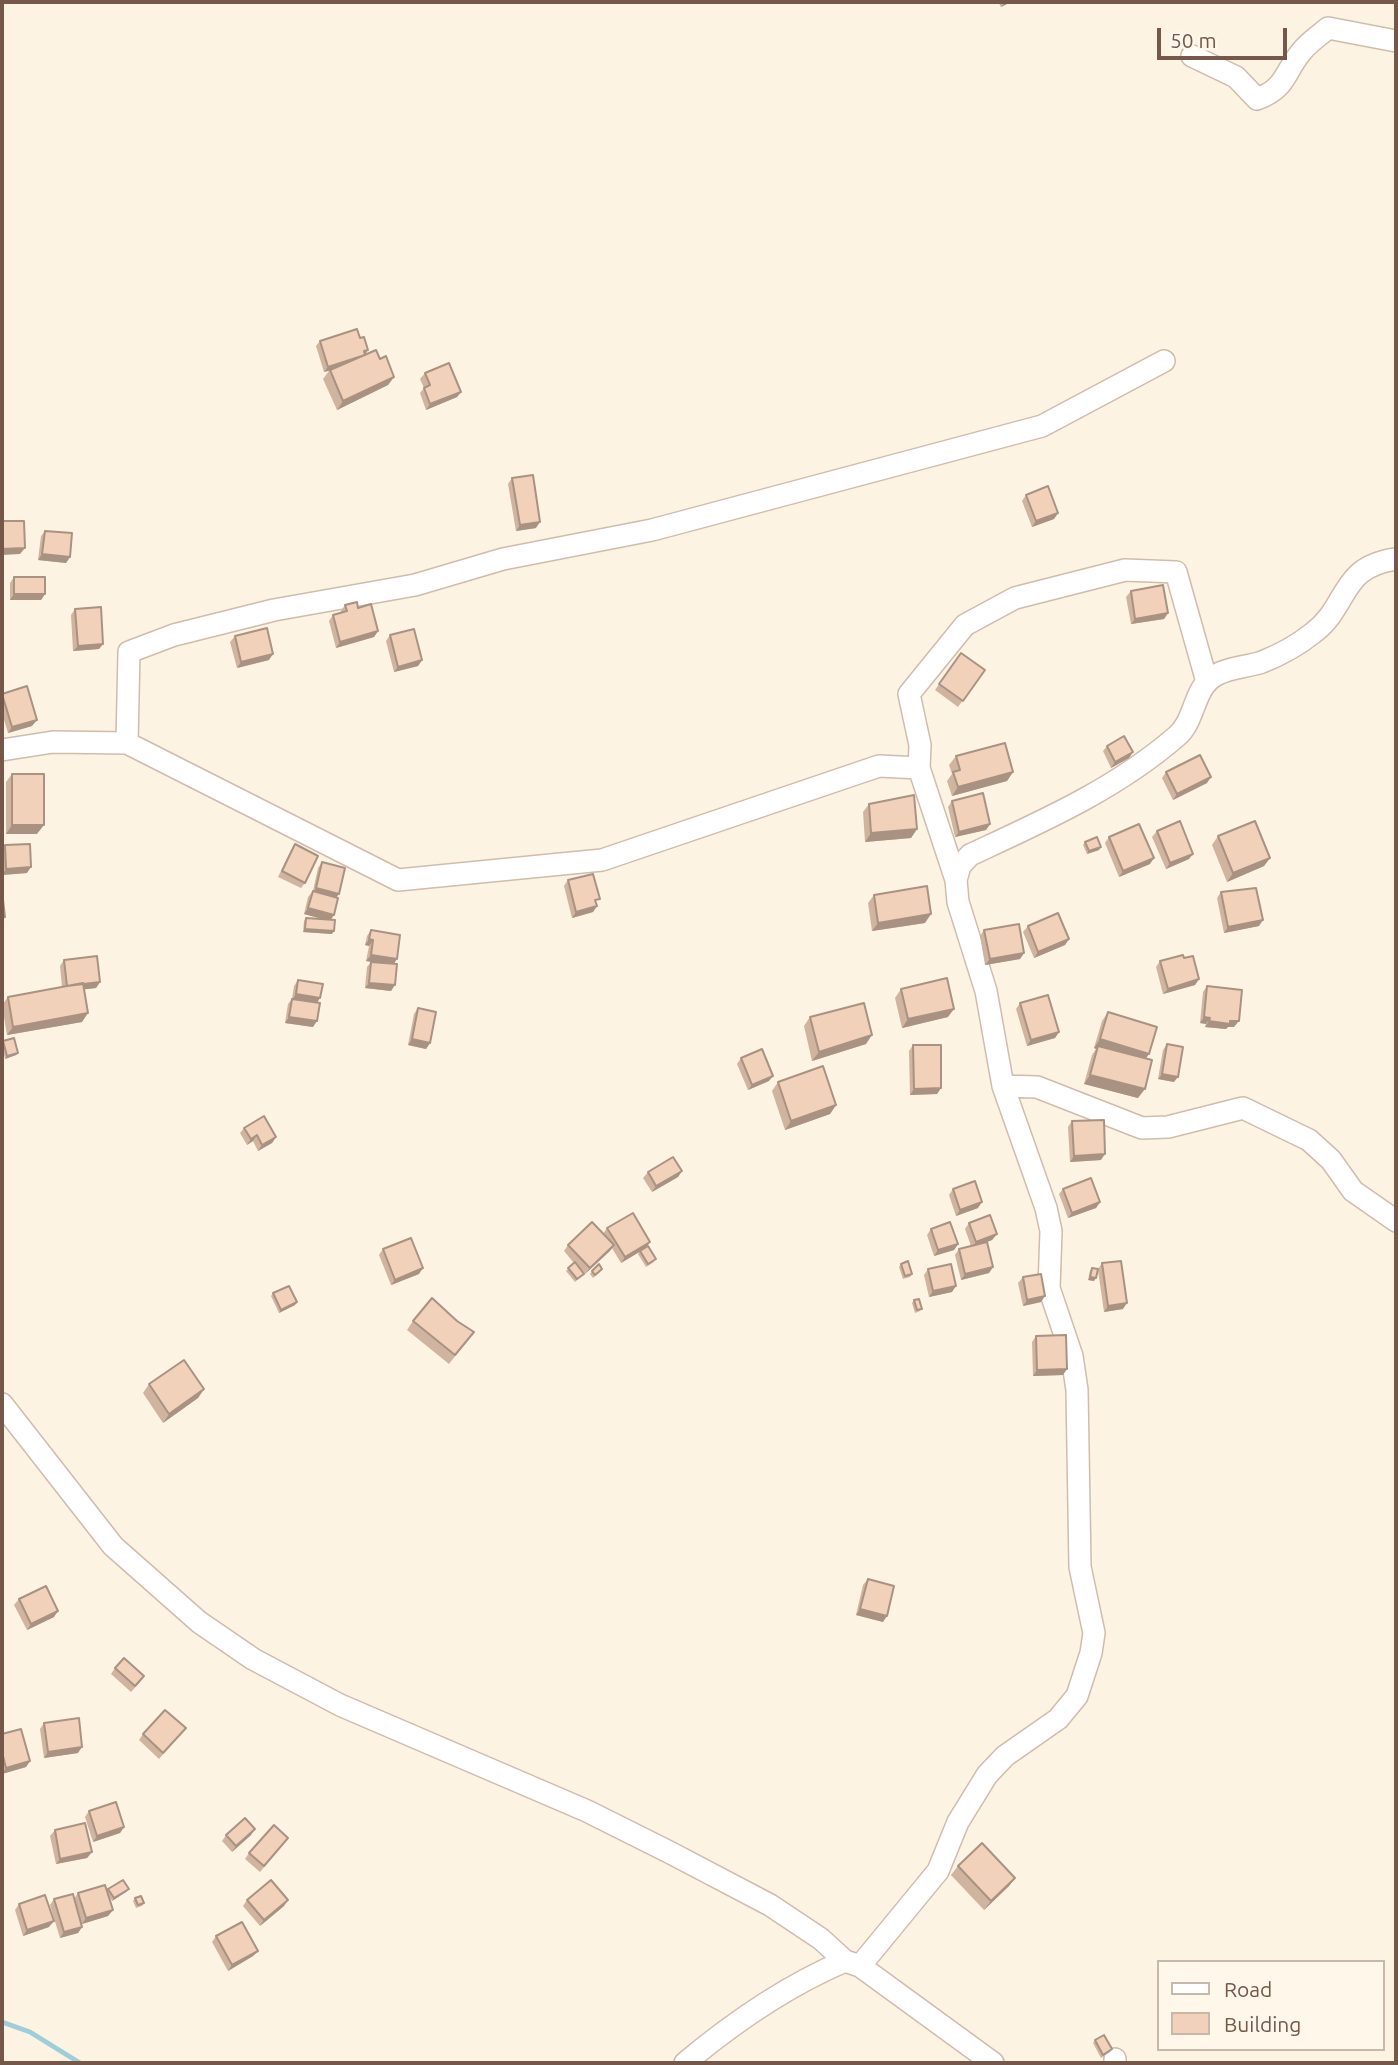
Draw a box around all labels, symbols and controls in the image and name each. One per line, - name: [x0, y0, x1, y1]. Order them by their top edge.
- scale bar: [1160, 14, 1290, 58]
- text: 50 m: [1170, 28, 1217, 52]
- legend: [1156, 1960, 1384, 2051]
- text: Road: [1224, 1977, 1272, 2001]
- text: Building: [1224, 2012, 1301, 2036]

